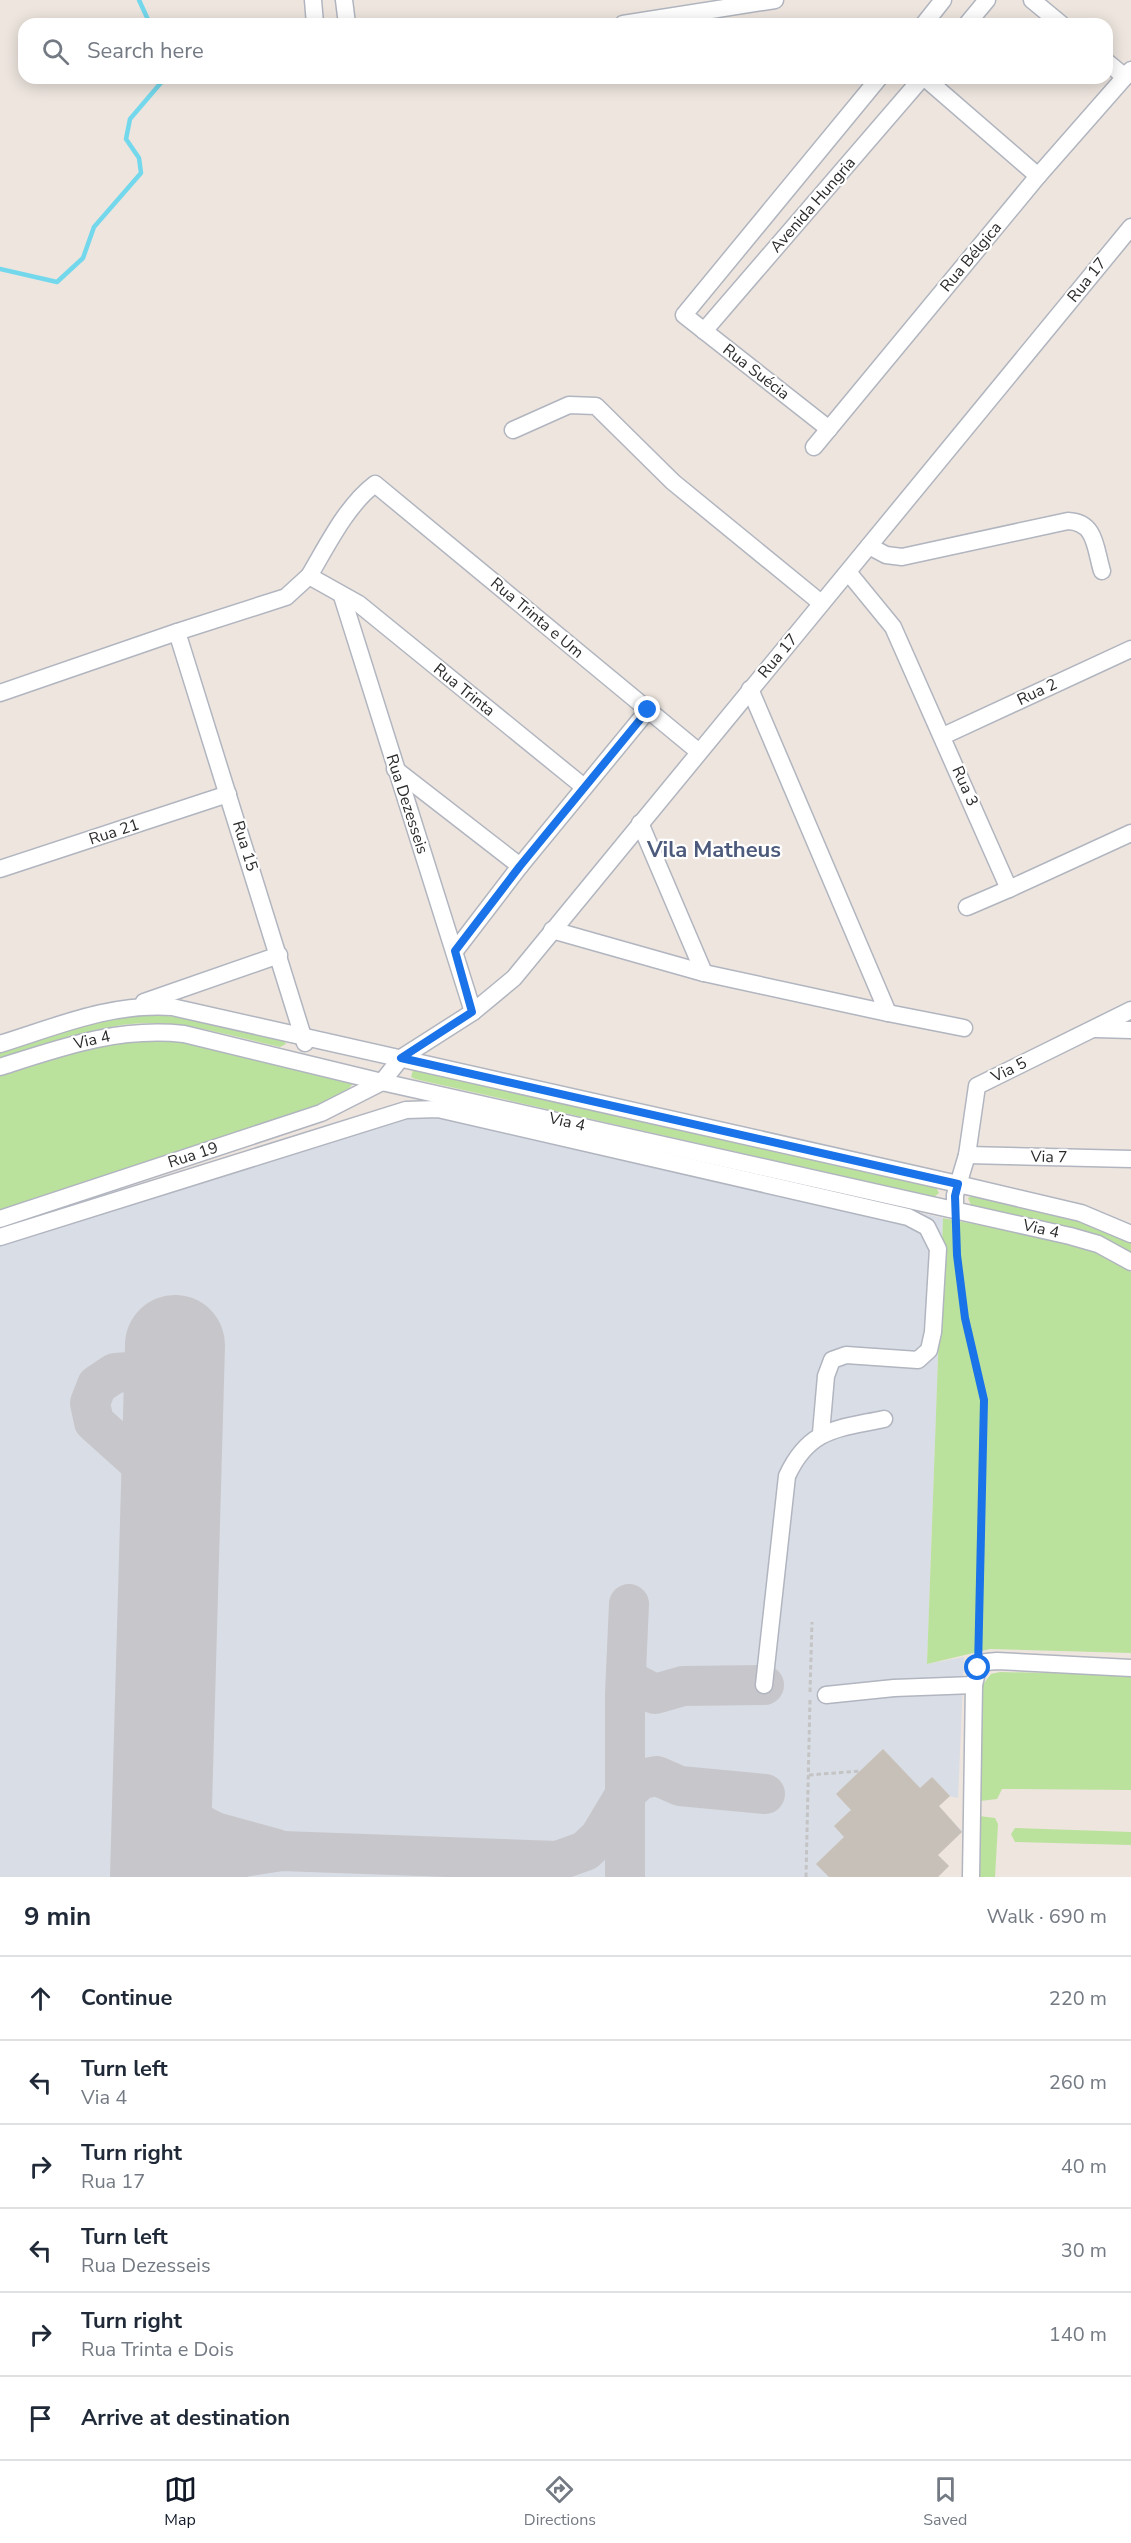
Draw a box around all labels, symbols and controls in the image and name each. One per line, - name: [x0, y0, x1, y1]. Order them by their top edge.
- search box: [18, 18, 1113, 84]
- icon: search: [39, 35, 72, 68]
- text: Search here: [87, 36, 204, 66]
- street label: Avenida Hungria: [765, 152, 861, 258]
- street label: Rua Bélgica: [935, 217, 1007, 297]
- street label: Rua 17: [1062, 253, 1112, 307]
- street label: Rua Suécia: [718, 339, 794, 405]
- street label: Rua Trinta e Um: [486, 572, 588, 664]
- street label: Rua 17: [753, 629, 803, 683]
- street label: Rua Trinta: [429, 658, 499, 722]
- street label: Rua 2: [1013, 673, 1061, 711]
- route end: [634, 696, 660, 722]
- street label: Rua Dezesseis: [381, 751, 433, 857]
- street label: Rua 3: [946, 762, 984, 810]
- street label: Rua 21: [86, 814, 142, 850]
- street label: Rua 15: [227, 818, 263, 874]
- district label: Vila Matheus: [646, 835, 781, 865]
- street label: Via 4: [71, 1025, 113, 1055]
- street label: Via 5: [987, 1052, 1030, 1088]
- street label: Via 4: [546, 1107, 588, 1137]
- street label: Rua 19: [165, 1137, 221, 1173]
- street label: Via 7: [1029, 1146, 1068, 1168]
- street label: Via 4: [1020, 1214, 1062, 1244]
- route start: [964, 1654, 990, 1680]
- text: 9 min: [24, 1899, 91, 1934]
- text: Walk · 690 m: [987, 1903, 1107, 1930]
- icon: ahead: [24, 1982, 57, 2015]
- text: Continue: [81, 1983, 172, 2013]
- text: 220 m: [1049, 1985, 1107, 2012]
- text: Turn left: [81, 2054, 168, 2084]
- icon: left: [24, 2066, 57, 2099]
- text: 260 m: [1049, 2069, 1107, 2096]
- text: Via 4: [81, 2084, 127, 2111]
- text: Turn right: [81, 2138, 182, 2168]
- icon: right: [24, 2150, 57, 2183]
- text: 40 m: [1061, 2153, 1107, 2180]
- text: Rua 17: [81, 2168, 145, 2195]
- text: Turn left: [81, 2222, 168, 2252]
- icon: left: [24, 2234, 57, 2267]
- text: 30 m: [1061, 2237, 1107, 2264]
- text: Rua Dezesseis: [81, 2252, 211, 2279]
- text: Turn right: [81, 2306, 182, 2336]
- icon: right: [24, 2318, 57, 2351]
- text: 140 m: [1049, 2321, 1107, 2348]
- text: Rua Trinta e Dois: [81, 2336, 234, 2363]
- icon: arrive: [24, 2402, 57, 2435]
- text: Arrive at destination: [81, 2403, 290, 2433]
- tab: Map: [164, 2473, 197, 2531]
- tab: Directions: [524, 2473, 596, 2531]
- tab: Saved: [923, 2473, 967, 2531]

